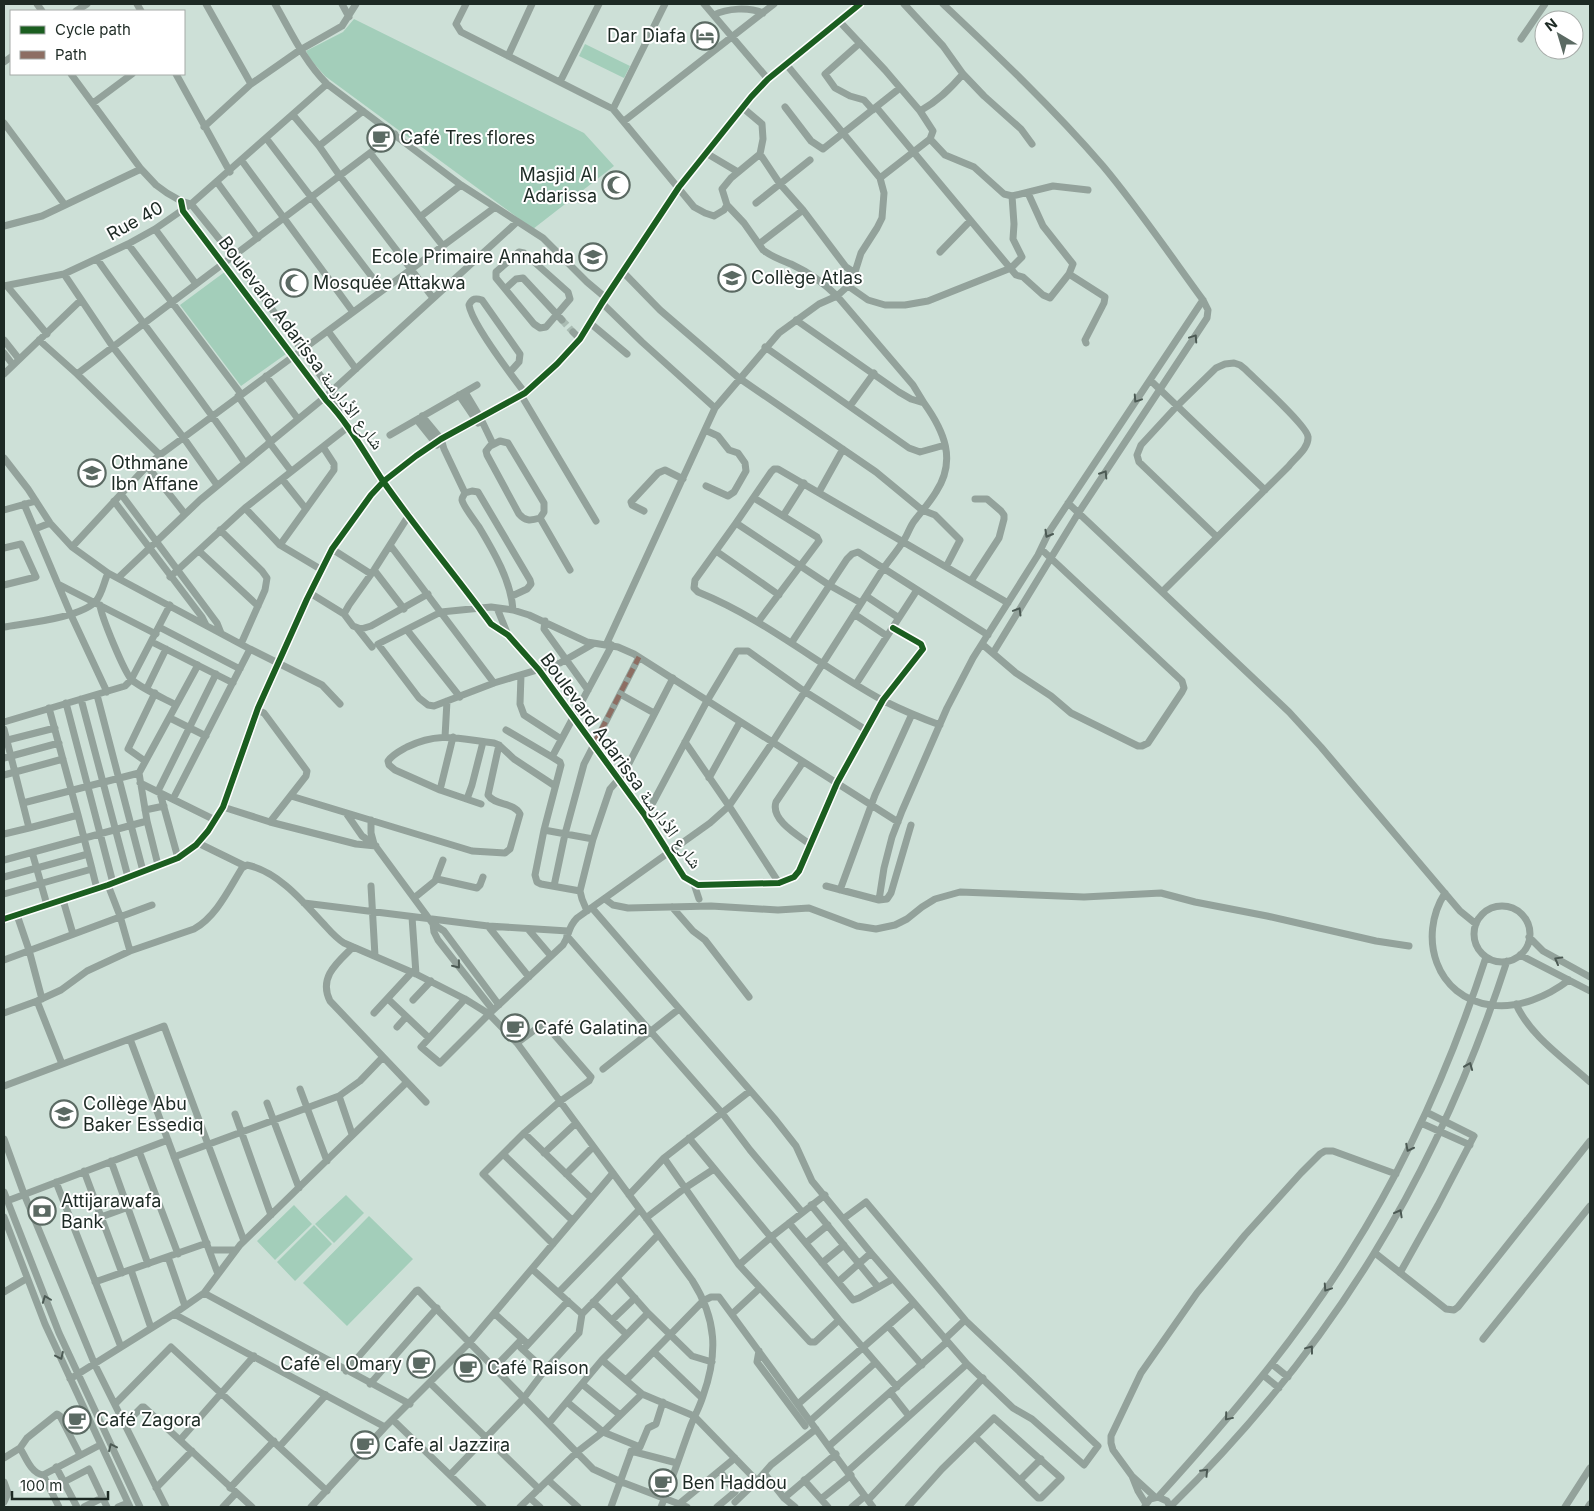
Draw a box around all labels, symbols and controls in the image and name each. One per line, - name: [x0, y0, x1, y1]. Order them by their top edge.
- legend: [10, 10, 185, 75]
- north arrow: [1534, 10, 1584, 60]
- text: N: [1541, 14, 1560, 34]
- text: Cycle path: [55, 20, 131, 39]
- hotel icon: Dar Diafa: [690, 21, 720, 51]
- place label: Dar Diafa: [607, 25, 686, 46]
- text: Path: [55, 45, 87, 64]
- cafe icon: Café Tres flores: [366, 123, 396, 153]
- place label: Café Tres flores: [400, 127, 535, 148]
- place label: Masjid Al Adarissa: [520, 164, 597, 206]
- mosque icon: Masjid Al Adarissa: [601, 170, 631, 200]
- street label: Rue 40: [103, 197, 166, 244]
- street label: Boulevard Adarissa شارع الأدارسة: [214, 232, 388, 454]
- school or university icon: Ecole Primaire Annahda: [578, 242, 608, 272]
- place label: Ecole Primaire Annahda: [371, 246, 574, 267]
- school or university icon: Collège Atlas: [717, 263, 747, 293]
- place label: Collège Atlas: [751, 267, 863, 288]
- mosque icon: Mosquée Attakwa: [279, 268, 309, 298]
- place label: Mosquée Attakwa: [313, 272, 466, 293]
- one-way arrow: [1187, 334, 1197, 343]
- one-way arrow: [1134, 393, 1144, 402]
- place label: Othmane Ibn Affane: [111, 452, 199, 494]
- school or university icon: Othmane Ibn Affane: [77, 458, 107, 488]
- one-way arrow: [1098, 470, 1107, 479]
- one-way arrow: [1044, 529, 1054, 538]
- one-way arrow: [1011, 608, 1021, 617]
- street label: Boulevard Adarissa شارع الأدارسة: [535, 649, 707, 873]
- one-way arrow: [1554, 956, 1563, 966]
- one-way arrow: [452, 959, 460, 968]
- cafe icon: Café Galatina: [500, 1013, 530, 1043]
- place label: Café Galatina: [534, 1017, 648, 1038]
- one-way arrow: [1463, 1062, 1474, 1071]
- place label: Collège Abu Baker Essediq: [83, 1093, 203, 1135]
- school or university icon: Collège Abu Baker Essediq: [49, 1099, 79, 1129]
- one-way arrow: [1405, 1143, 1415, 1152]
- place label: Attijarawafa Bank: [61, 1190, 161, 1232]
- bank icon: Attijarawafa Bank: [27, 1196, 57, 1226]
- one-way arrow: [1392, 1209, 1402, 1218]
- one-way arrow: [1324, 1282, 1333, 1292]
- one-way arrow: [41, 1295, 52, 1304]
- one-way arrow: [1304, 1345, 1313, 1355]
- cafe icon: Café el Omary: [406, 1349, 436, 1379]
- one-way arrow: [53, 1351, 64, 1360]
- place label: Café el Omary: [280, 1353, 402, 1374]
- cafe icon: Café Raison: [453, 1353, 483, 1383]
- place label: Café Raison: [487, 1357, 589, 1378]
- cafe icon: Café Zagora: [62, 1405, 92, 1435]
- place label: Café Zagora: [96, 1409, 201, 1430]
- one-way arrow: [1226, 1411, 1234, 1420]
- cafe icon: Cafe al Jazzira: [350, 1430, 380, 1460]
- place label: Cafe al Jazzira: [384, 1434, 510, 1455]
- one-way arrow: [108, 1443, 118, 1452]
- scale bar: [12, 1468, 109, 1500]
- cafe icon: Ben Haddou: [648, 1468, 678, 1498]
- one-way arrow: [1199, 1469, 1208, 1478]
- place label: Ben Haddou: [682, 1472, 787, 1493]
- text: 100 m: [20, 1476, 62, 1495]

